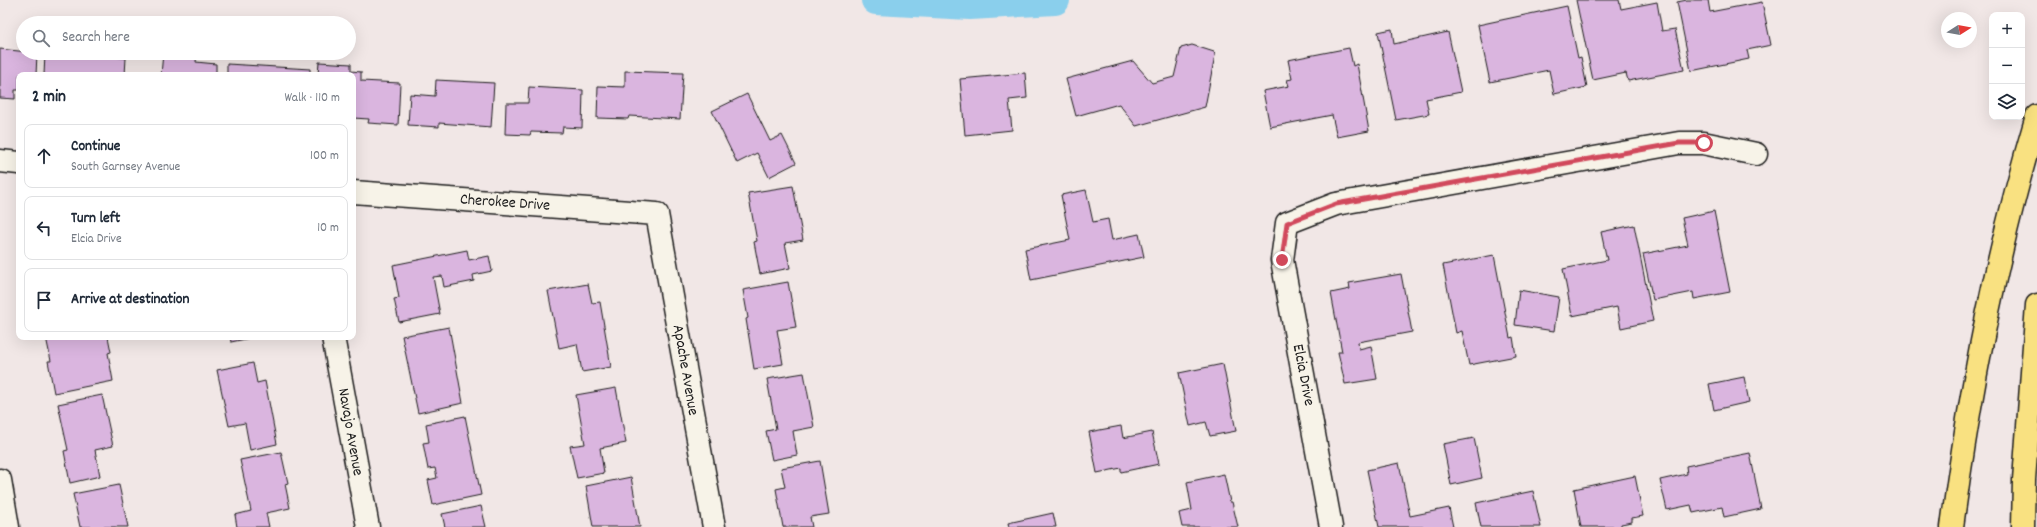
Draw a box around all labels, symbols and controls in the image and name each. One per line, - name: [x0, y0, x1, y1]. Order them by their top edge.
- north arrow: [1941, 12, 1977, 48]
- map controls: [1989, 12, 2025, 120]
- button: +: [1989, 12, 2025, 48]
- search box: [16, 16, 356, 60]
- icon: search: [30, 27, 52, 49]
- text: Search here: [62, 27, 130, 49]
- button: −: [1989, 48, 2025, 84]
- button: layers: [1989, 84, 2025, 120]
- text: 2 min: [32, 86, 66, 110]
- text: Walk · 110 m: [284, 89, 340, 108]
- route start: [1695, 134, 1713, 152]
- text: Continue: [71, 136, 120, 158]
- icon: ahead: [33, 145, 55, 167]
- text: 100 m: [310, 147, 339, 166]
- text: South Garnsey Avenue: [71, 158, 180, 177]
- street label: Cherokee Drive: [459, 188, 551, 218]
- text: Turn left: [71, 208, 120, 230]
- icon: left: [33, 217, 55, 239]
- text: 10 m: [317, 219, 339, 238]
- text: Elcia Drive: [71, 230, 122, 249]
- route end: [1273, 251, 1291, 269]
- icon: arrive: [33, 289, 55, 311]
- text: Arrive at destination: [71, 289, 189, 311]
- street label: Apache Avenue: [666, 323, 704, 417]
- street label: Elcia Drive: [1286, 342, 1320, 408]
- street label: Navajo Avenue: [331, 387, 369, 477]

